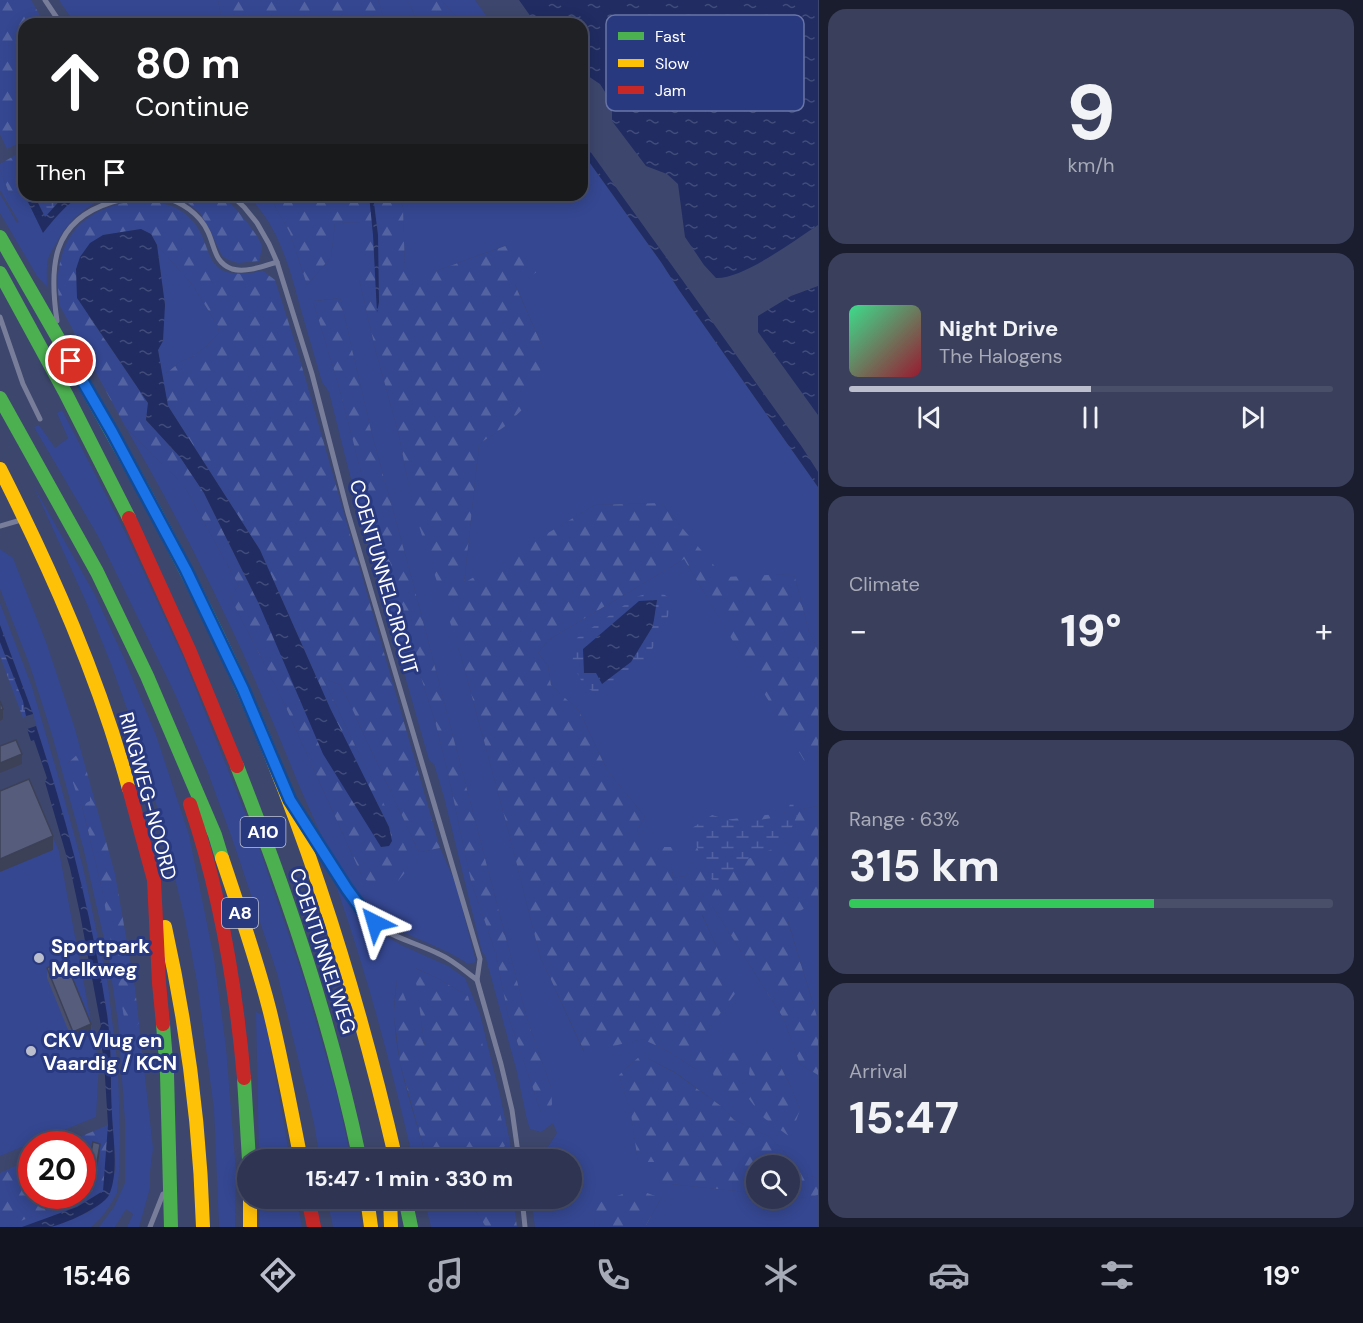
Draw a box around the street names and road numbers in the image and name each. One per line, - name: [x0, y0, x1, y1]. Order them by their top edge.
- street label: COENTUNNELCIRCUIT: [344, 476, 424, 678]
- street label: RINGWEG-NOORD: [113, 709, 183, 883]
- road number: A10: [240, 817, 286, 847]
- street label: COENTUNNELWEG: [284, 865, 362, 1037]
- road number: A8: [222, 898, 258, 928]

